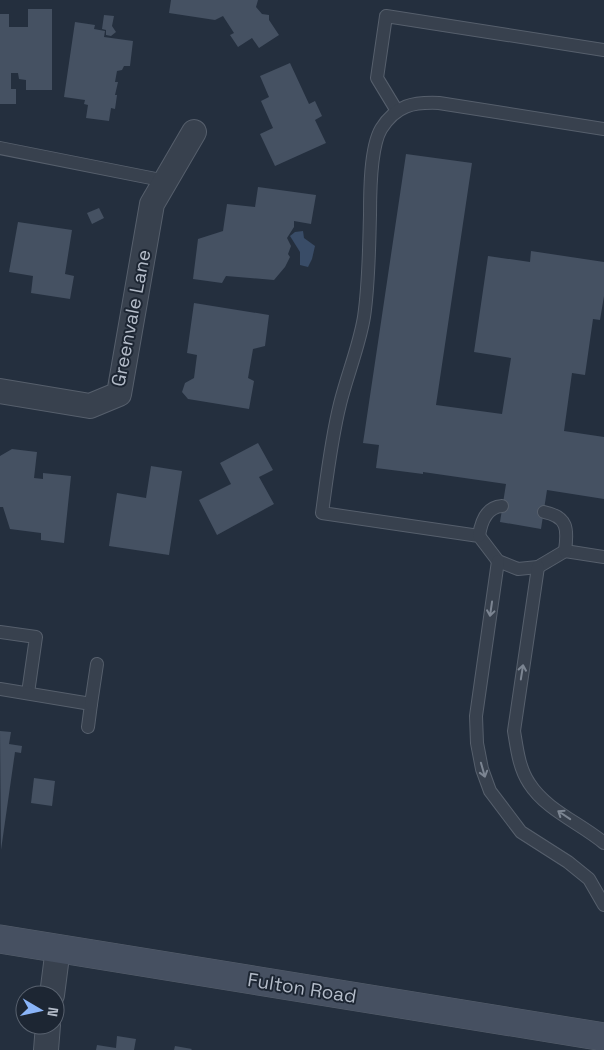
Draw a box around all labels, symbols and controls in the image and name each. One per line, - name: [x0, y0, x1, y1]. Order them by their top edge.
- street label: Greenvale Lane: [105, 247, 157, 389]
- one-way arrow: [486, 601, 496, 617]
- one-way arrow: [517, 664, 527, 680]
- one-way arrow: [478, 761, 488, 777]
- one-way arrow: [557, 810, 571, 820]
- street label: Fulton Road: [246, 967, 358, 1009]
- north arrow: [15, 985, 65, 1035]
- text: N: [43, 1006, 62, 1018]

